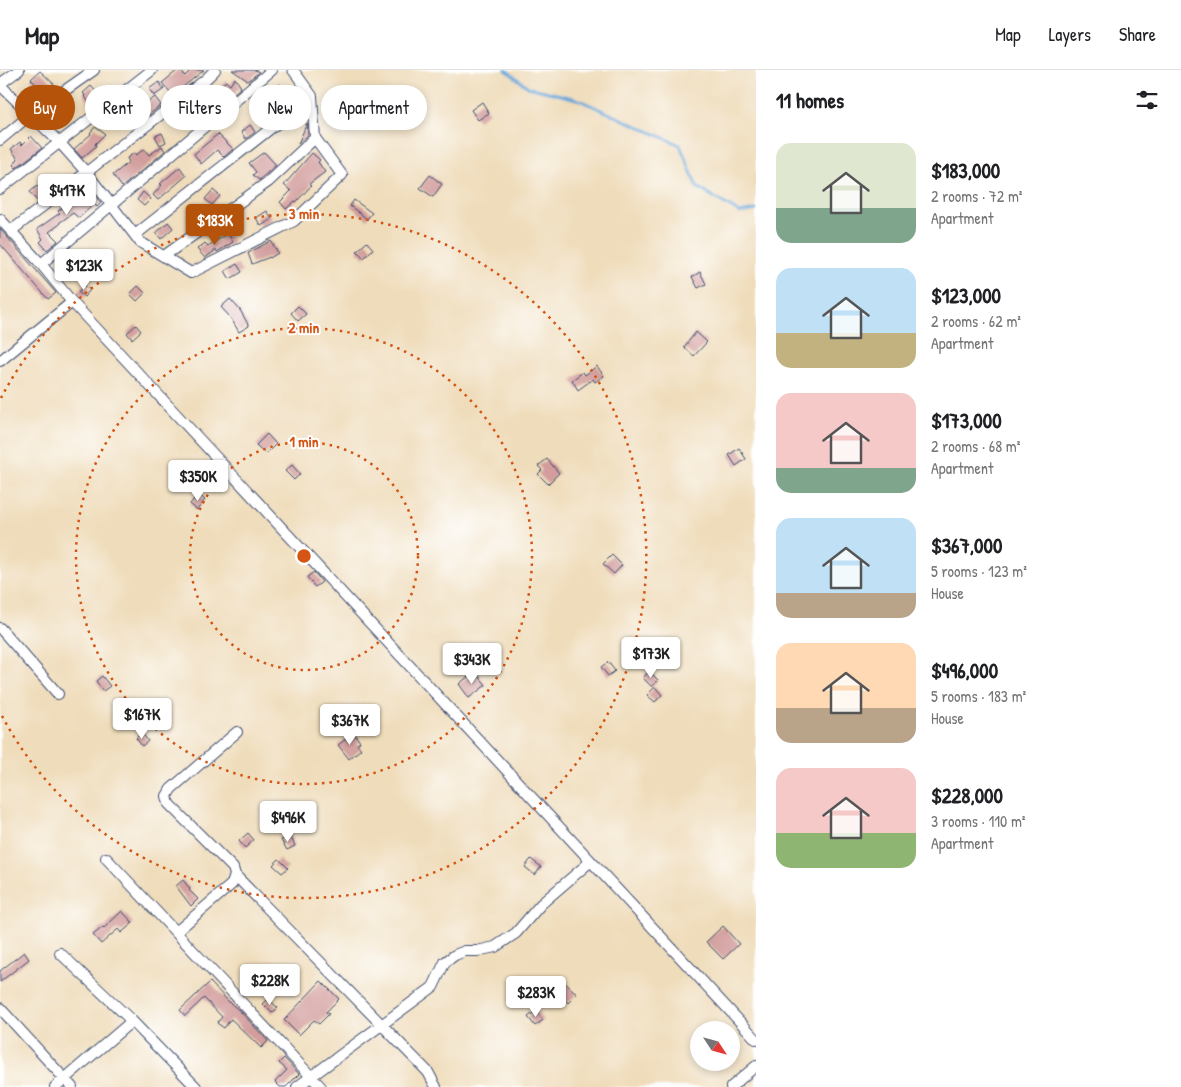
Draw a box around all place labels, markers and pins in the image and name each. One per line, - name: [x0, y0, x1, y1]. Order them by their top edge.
- pin: $417K: [32, 174, 102, 216]
- pin: $183K: [180, 204, 250, 246]
- pin: $123K: [49, 248, 119, 291]
- pin: $350K: [163, 460, 233, 502]
- centre of rings: [295, 547, 313, 565]
- pin: $173K: [616, 636, 686, 679]
- pin: $343K: [437, 642, 507, 685]
- pin: $167K: [107, 698, 177, 740]
- pin: $367K: [315, 704, 385, 746]
- pin: $496K: [253, 800, 323, 843]
- pin: $228K: [235, 964, 305, 1006]
- pin: $283K: [501, 976, 571, 1018]

